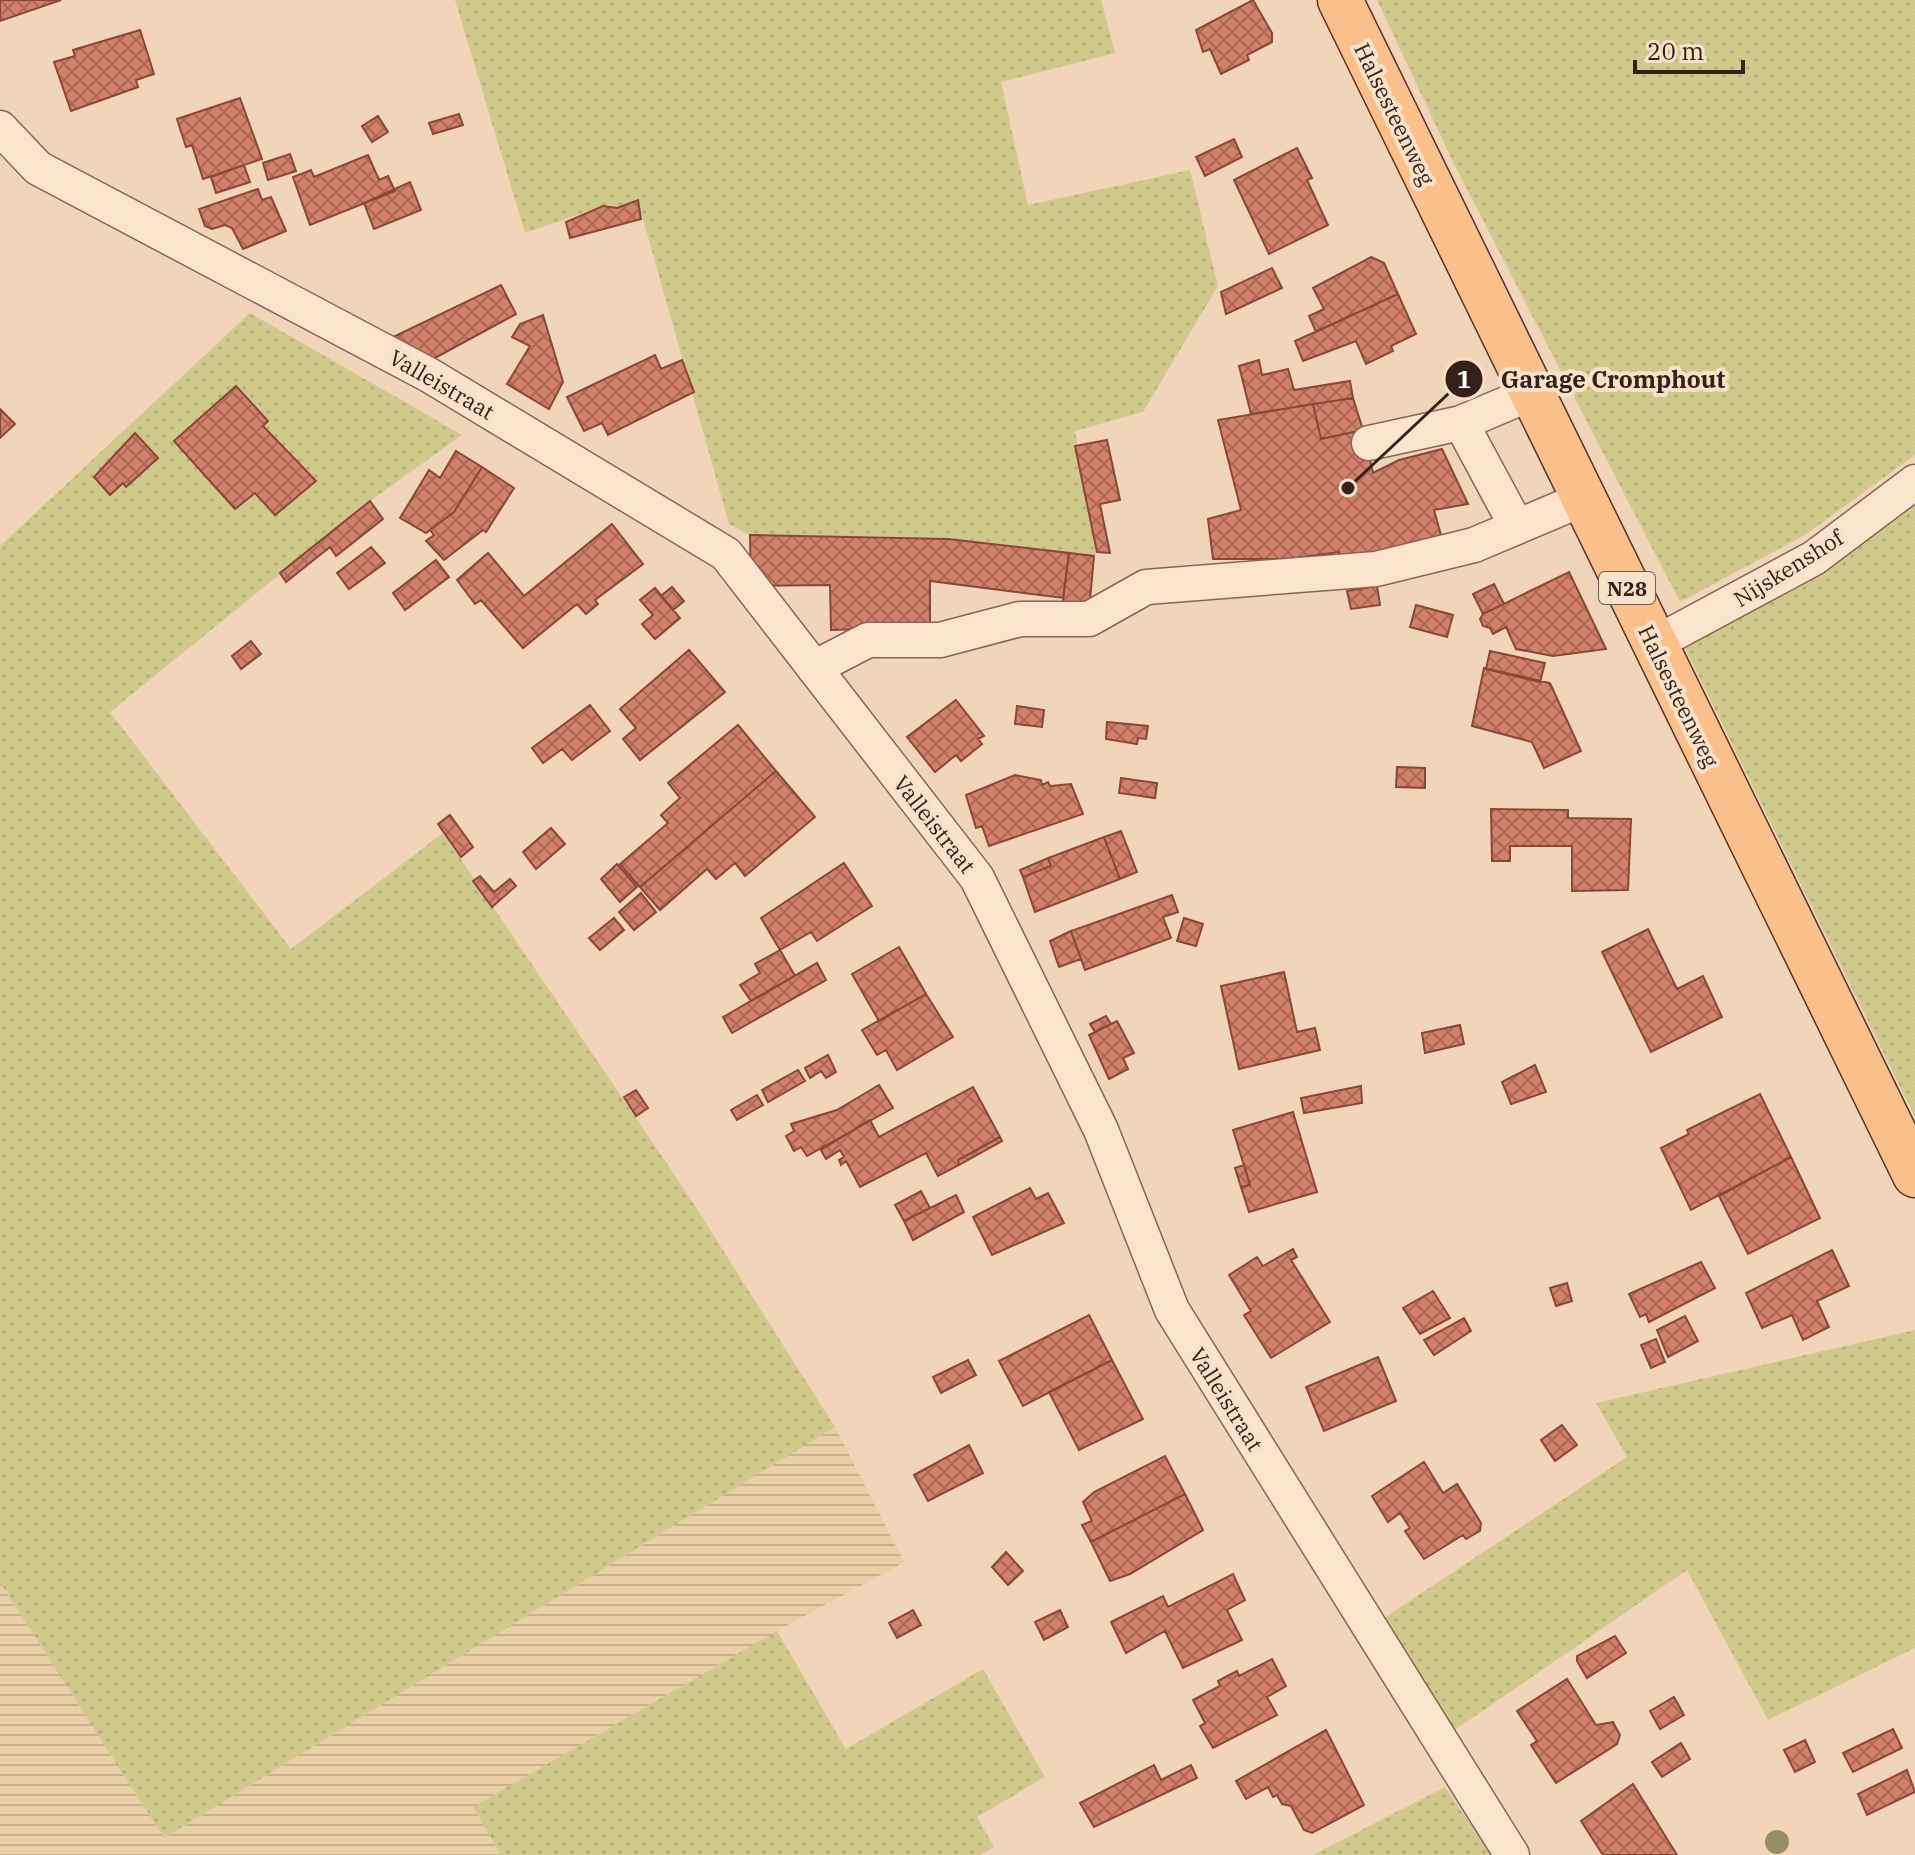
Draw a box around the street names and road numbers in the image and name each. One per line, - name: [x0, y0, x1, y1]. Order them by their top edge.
- street label: Halsesteenweg: [1348, 38, 1442, 190]
- street label: Valleistraat: [384, 342, 500, 426]
- street label: Nijskenshof: [1728, 522, 1850, 613]
- road number: N28: [1599, 572, 1655, 604]
- street label: Halsesteenweg: [1632, 620, 1726, 772]
- street label: Valleistraat: [888, 769, 983, 879]
- street label: Valleistraat: [1184, 1342, 1270, 1456]

